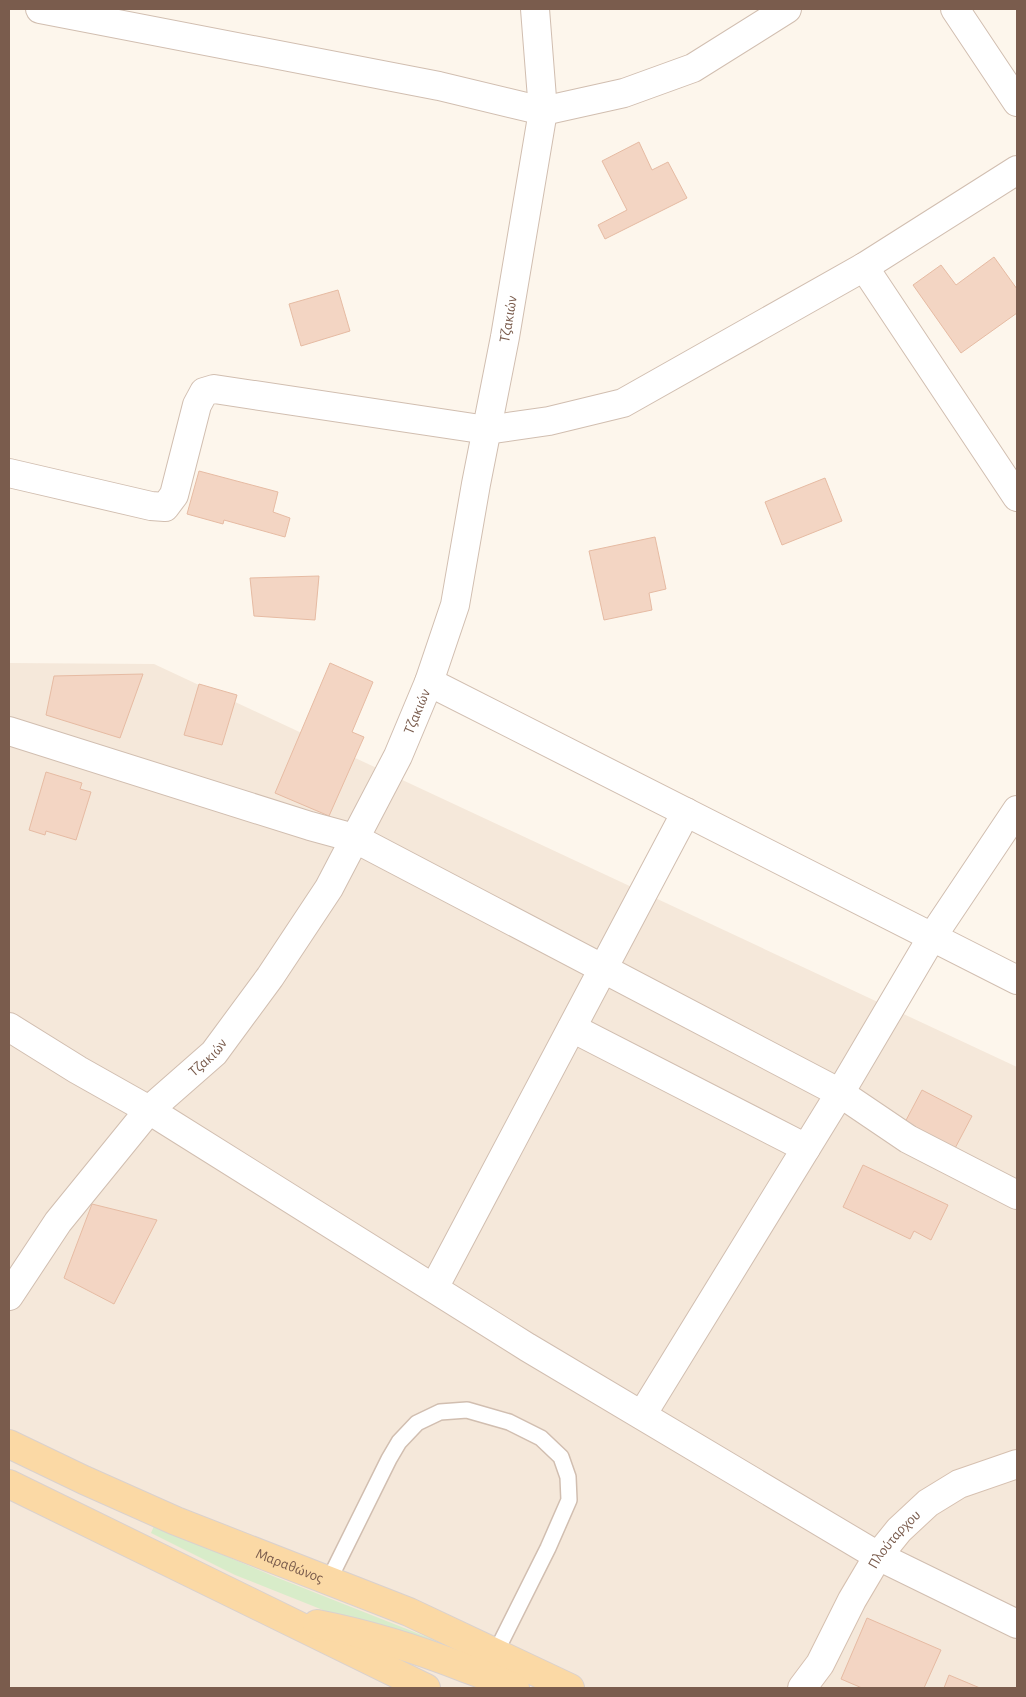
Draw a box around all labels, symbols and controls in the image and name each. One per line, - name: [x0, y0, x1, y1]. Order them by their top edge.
- street label: Τζακιών: [497, 295, 520, 344]
- street label: Τζακιών: [401, 687, 433, 736]
- street label: Τζακιών: [186, 1036, 230, 1080]
- street label: Πλούταρχου: [865, 1507, 924, 1571]
- street label: Μαραθώνος: [254, 1546, 326, 1586]

